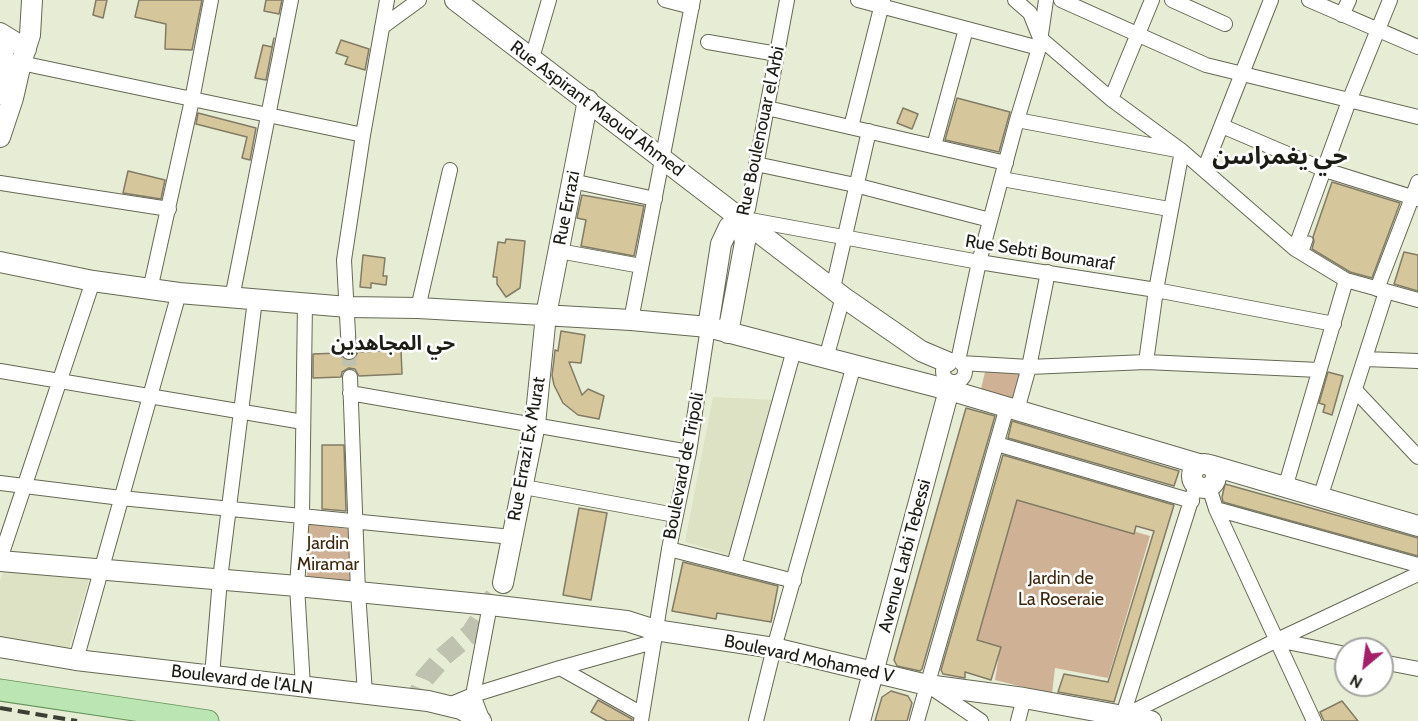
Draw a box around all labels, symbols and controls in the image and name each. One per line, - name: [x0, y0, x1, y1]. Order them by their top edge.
- street label: Rue Aspirant Maoud Ahmed: [506, 36, 688, 182]
- street label: Rue Boulenouar el Arbi: [732, 44, 790, 218]
- district label: حي يغمراسن: [1212, 143, 1348, 171]
- street label: Rue Errazi: [549, 169, 585, 247]
- street label: Rue Sebti Boumaraf: [964, 230, 1116, 276]
- district label: حي المجاهدين: [331, 332, 455, 356]
- street label: Rue Errazi Ex Murat: [504, 375, 550, 523]
- street label: Boulevard de Tripoli: [659, 391, 709, 541]
- street label: Avenue Larbi Tebessi: [874, 477, 936, 635]
- park label: Jardin Miramar: [297, 533, 359, 576]
- park label: Jardin de La Roseraie: [1018, 568, 1104, 610]
- street label: Boulevard Mohamed V: [722, 630, 896, 688]
- north arrow: [1334, 637, 1394, 697]
- street label: Boulevard de l'ALN: [170, 661, 314, 699]
- text: N: [1346, 670, 1366, 692]

